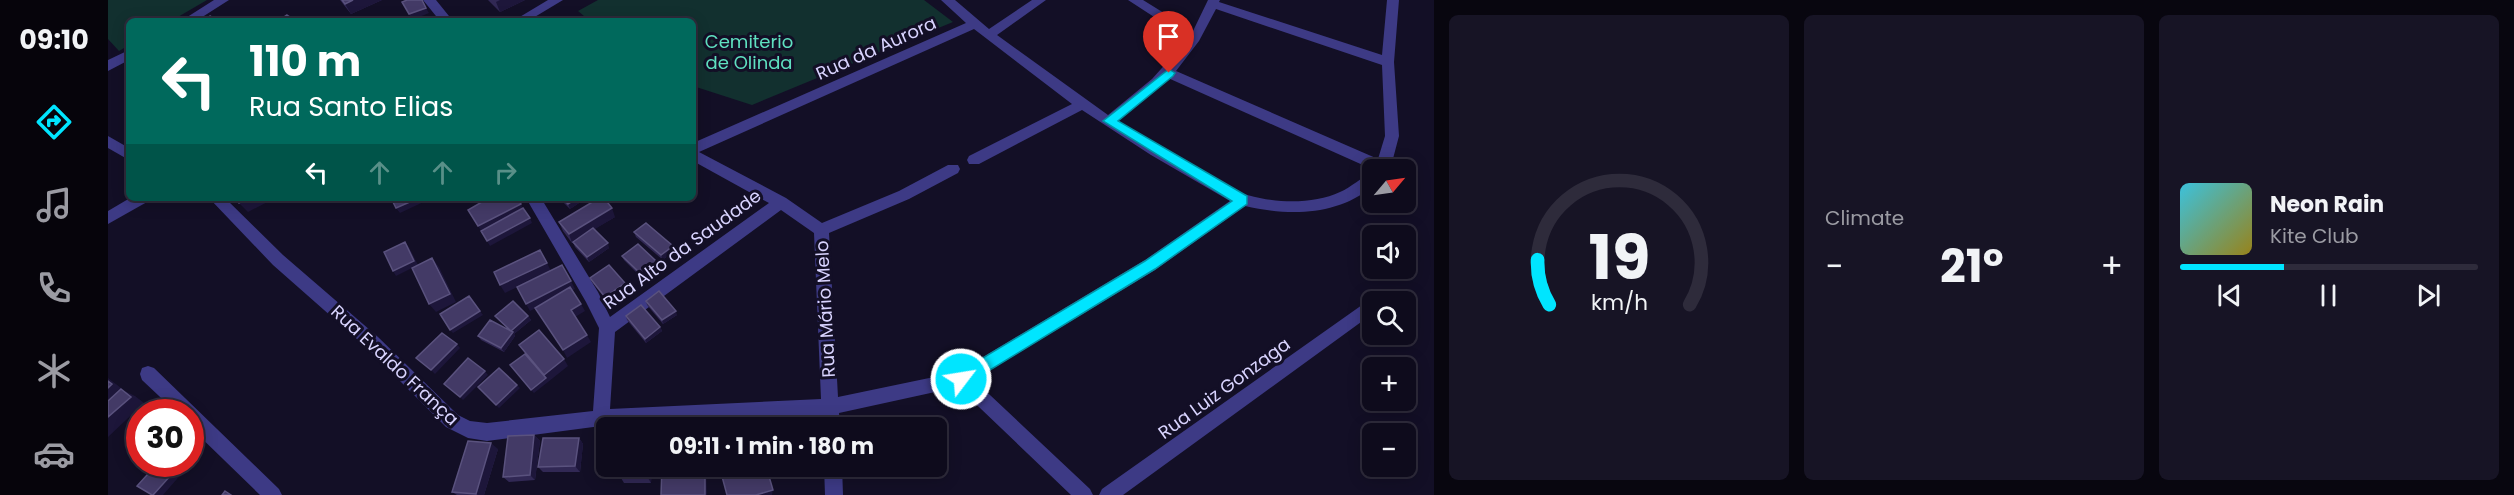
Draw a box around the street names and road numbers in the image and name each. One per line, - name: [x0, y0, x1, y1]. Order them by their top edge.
- street label: Rua da Aurora: [812, 10, 940, 86]
- street label: Rua Alto da Saudade: [598, 183, 766, 315]
- street label: Rua Mário Melo: [809, 240, 841, 378]
- street label: Rua Evaldo França: [326, 299, 464, 431]
- street label: Rua Luiz Gonzaga: [1153, 331, 1295, 445]

